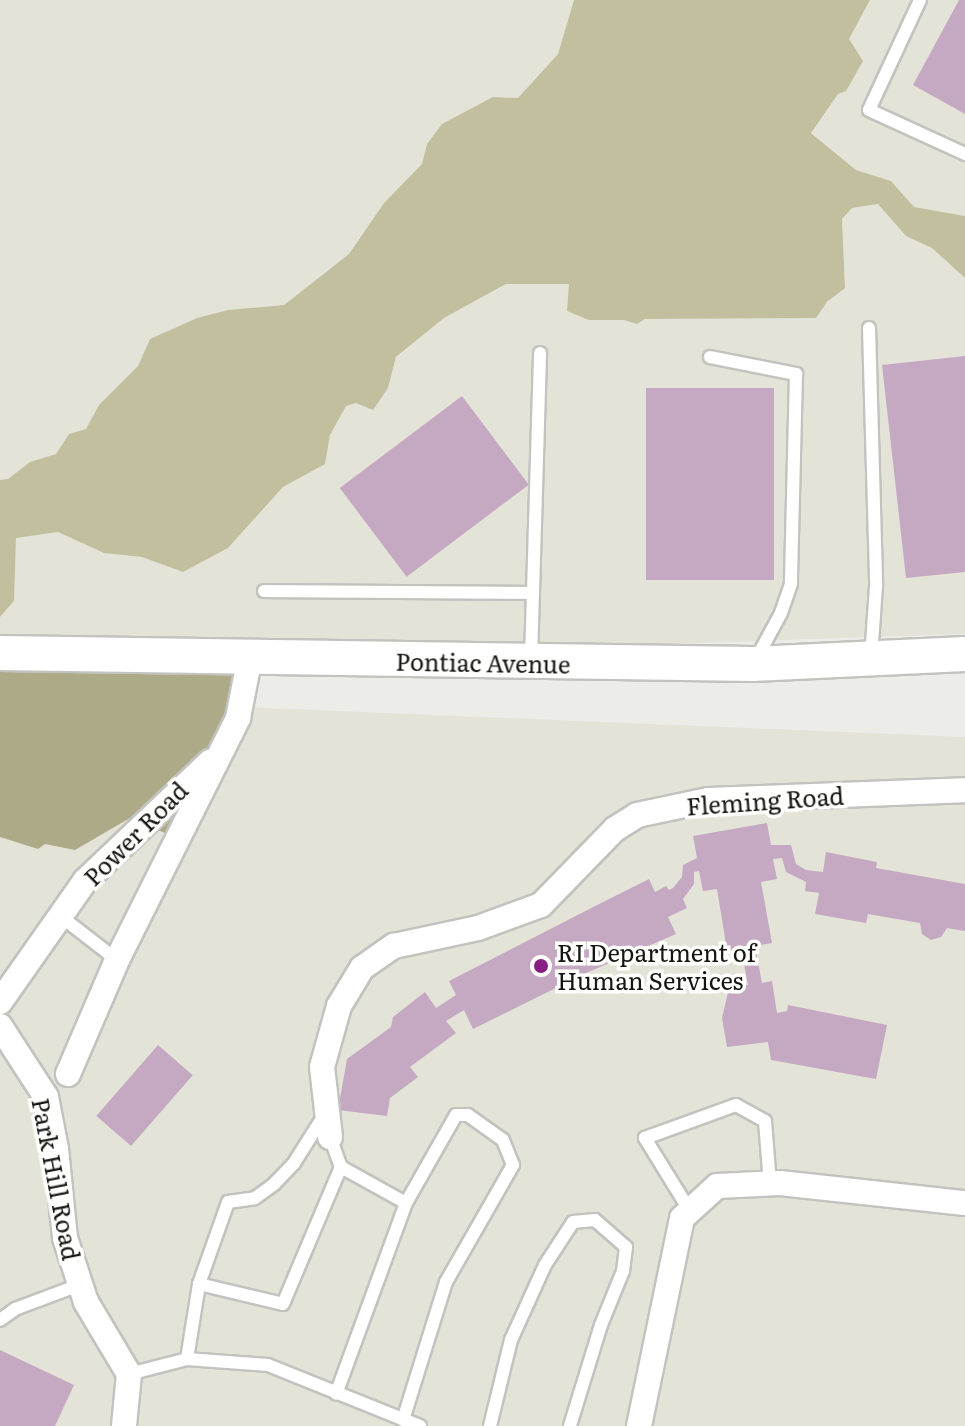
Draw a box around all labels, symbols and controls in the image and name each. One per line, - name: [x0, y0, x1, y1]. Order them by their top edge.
- street label: Pontiac Avenue: [395, 646, 571, 678]
- street label: Power Road: [77, 775, 193, 891]
- street label: Fleming Road: [685, 780, 845, 820]
- place label: RI Department of Human Services: [557, 938, 756, 994]
- marker: RI Department of Human Services: [532, 957, 550, 975]
- street label: Park Hill Road: [27, 1095, 87, 1263]

